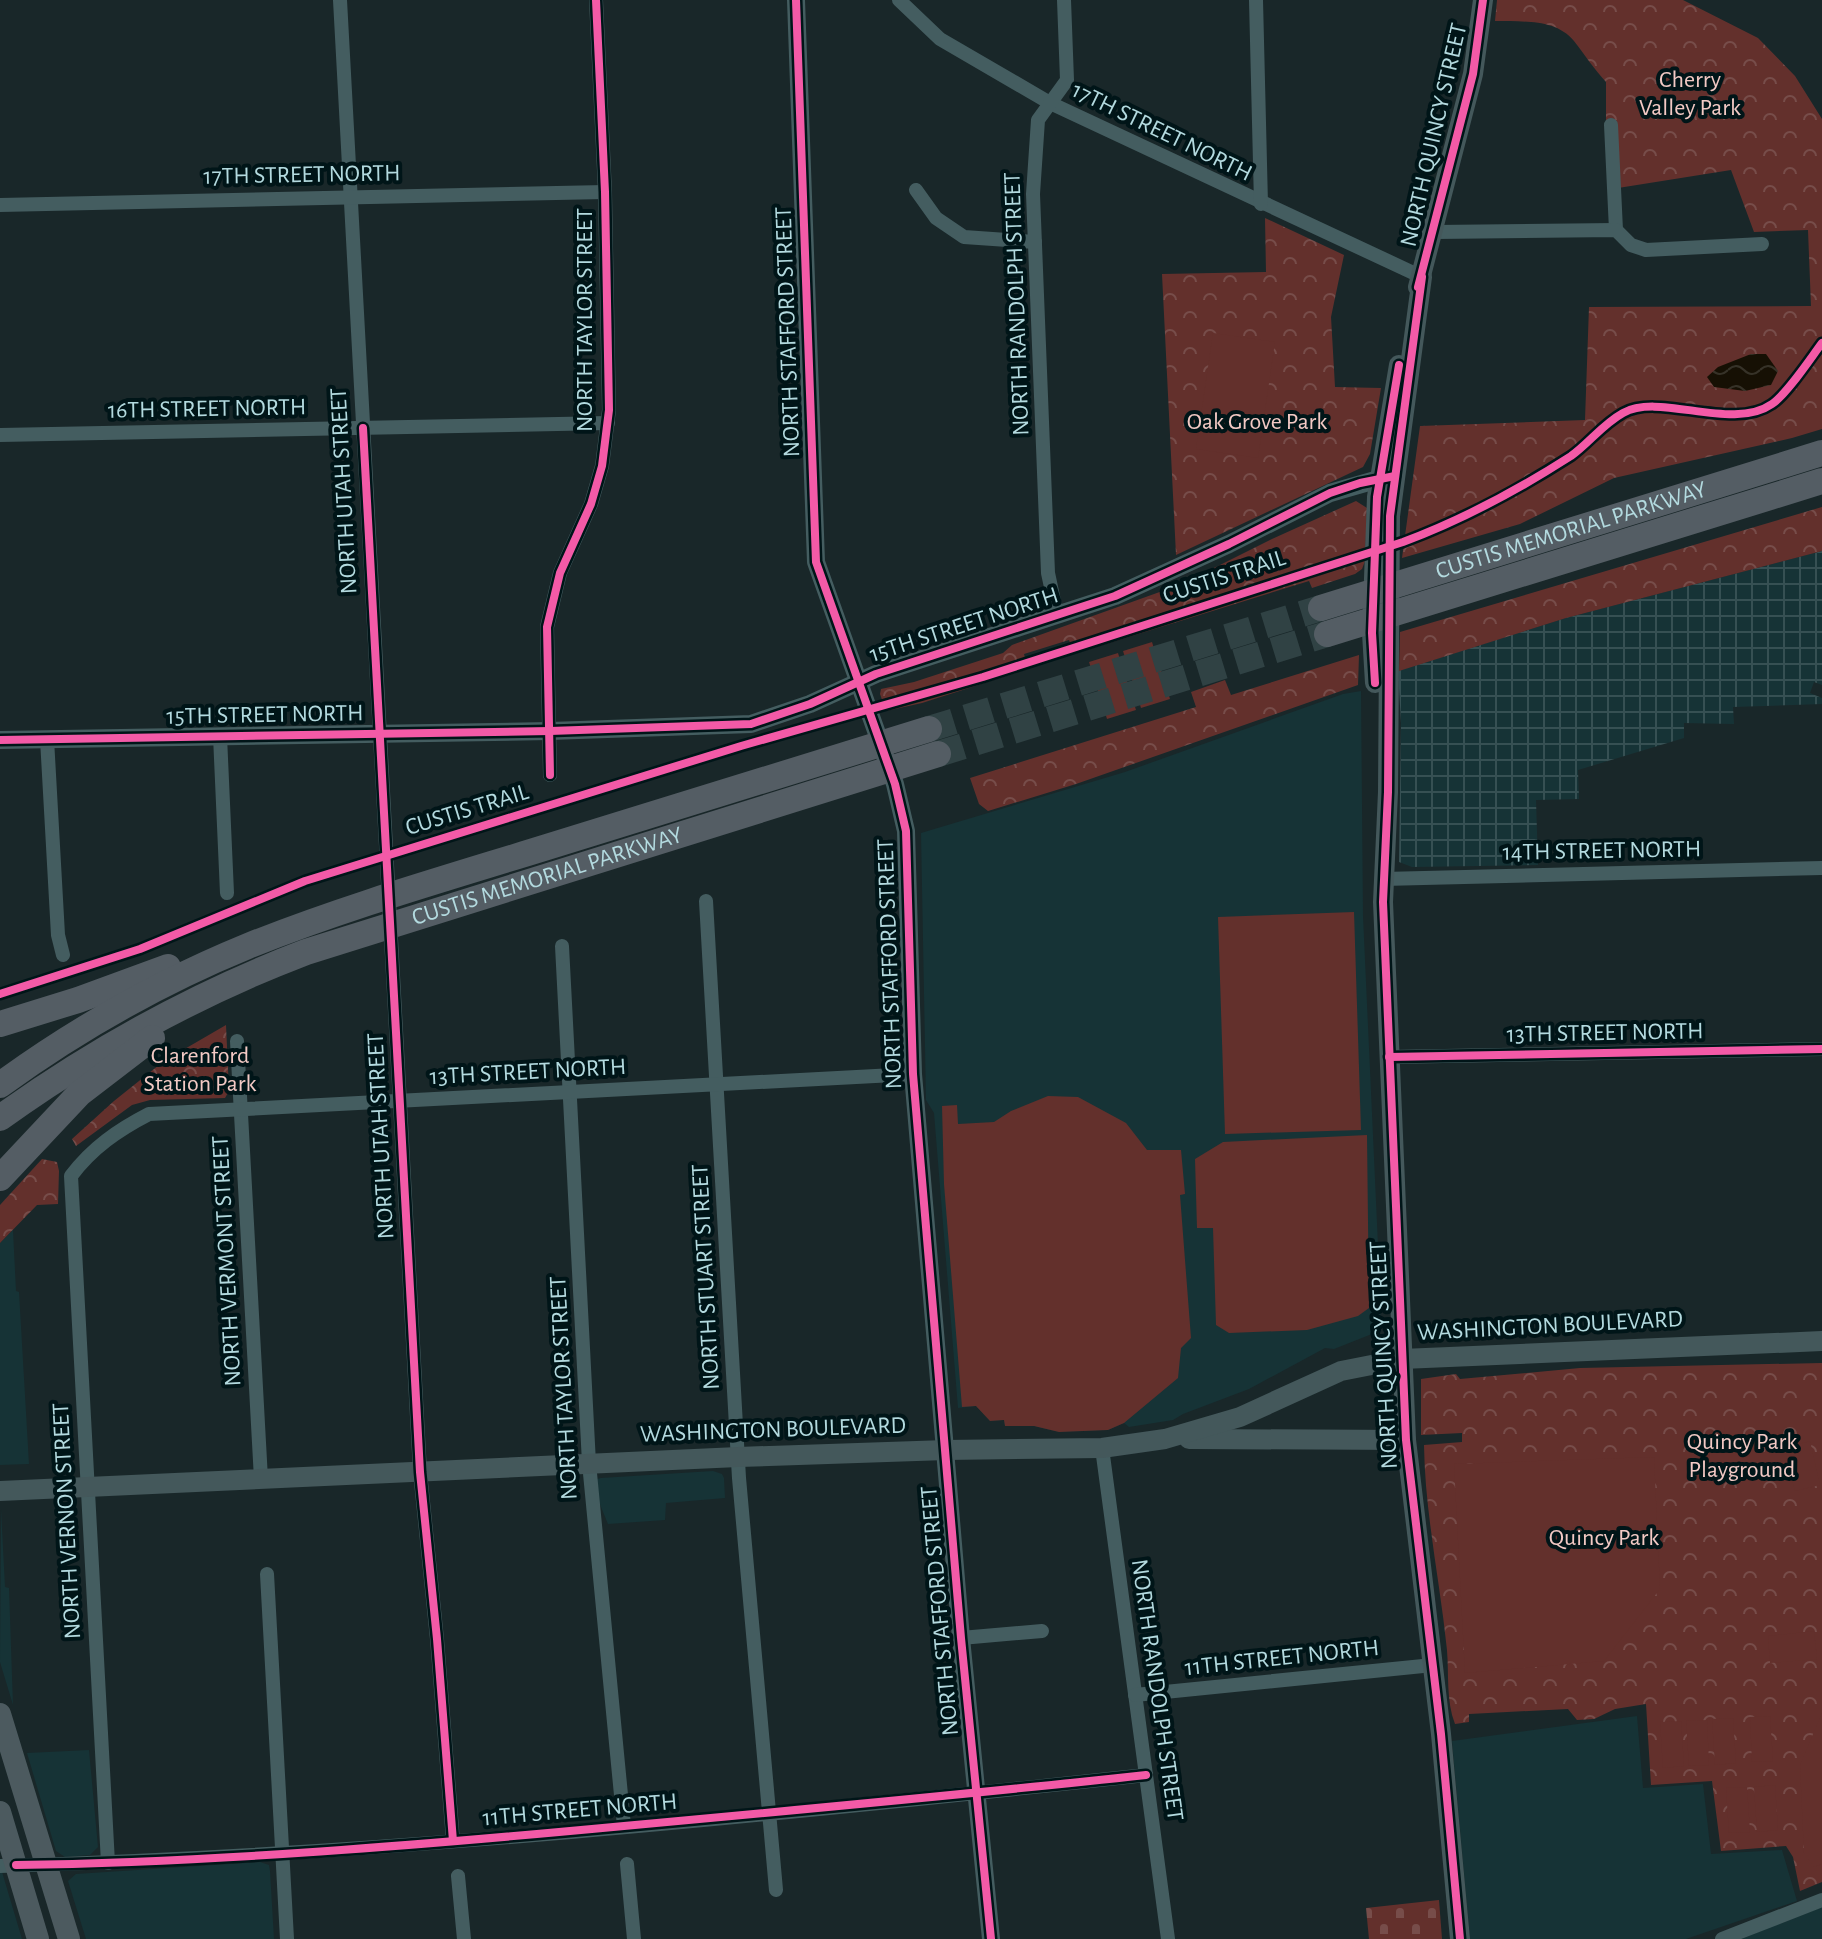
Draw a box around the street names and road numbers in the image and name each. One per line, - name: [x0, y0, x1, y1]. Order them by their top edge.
- street label: NORTH QUINCY STREET: [1397, 21, 1471, 249]
- street label: 17TH STREET NORTH: [1068, 78, 1256, 186]
- street label: 17TH STREET NORTH: [203, 161, 401, 189]
- street label: NORTH RANDOLPH STREET: [1000, 171, 1034, 436]
- street label: NORTH STAFFORD STREET: [772, 206, 804, 458]
- street label: NORTH TAYLOR STREET: [573, 208, 597, 432]
- street label: NORTH UTAH STREET: [327, 387, 361, 595]
- street label: 16TH STREET NORTH: [108, 395, 306, 423]
- street label: CUSTIS MEMORIAL PARKWAY: [1433, 477, 1710, 584]
- street label: CUSTIS TRAIL: [1160, 546, 1288, 608]
- street label: 15TH STREET NORTH: [867, 583, 1061, 667]
- street label: 15TH STREET NORTH: [166, 701, 364, 729]
- street label: CUSTIS TRAIL: [403, 780, 531, 840]
- street label: CUSTIS MEMORIAL PARKWAY: [409, 823, 686, 930]
- street label: 14TH STREET NORTH: [1502, 837, 1702, 865]
- street label: NORTH STAFFORD STREET: [874, 838, 906, 1090]
- street label: 13TH STREET NORTH: [1506, 1019, 1704, 1047]
- street label: NORTH UTAH STREET: [364, 1032, 398, 1240]
- street label: 13TH STREET NORTH: [429, 1055, 627, 1089]
- street label: NORTH VERMONT STREET: [208, 1135, 246, 1387]
- street label: NORTH STUART STREET: [688, 1163, 724, 1391]
- street label: NORTH QUINCY STREET: [1366, 1240, 1402, 1470]
- street label: NORTH TAYLOR STREET: [546, 1275, 582, 1501]
- street label: WASHINGTON BOULEVARD: [1416, 1307, 1684, 1345]
- street label: NORTH VERNON STREET: [49, 1402, 85, 1640]
- street label: WASHINGTON BOULEVARD: [640, 1413, 906, 1447]
- street label: NORTH STAFFORD STREET: [917, 1485, 963, 1737]
- street label: NORTH RANDOLPH STREET: [1127, 1558, 1187, 1823]
- street label: 11TH STREET NORTH: [1184, 1636, 1380, 1680]
- street label: 11TH STREET NORTH: [482, 1790, 678, 1830]

